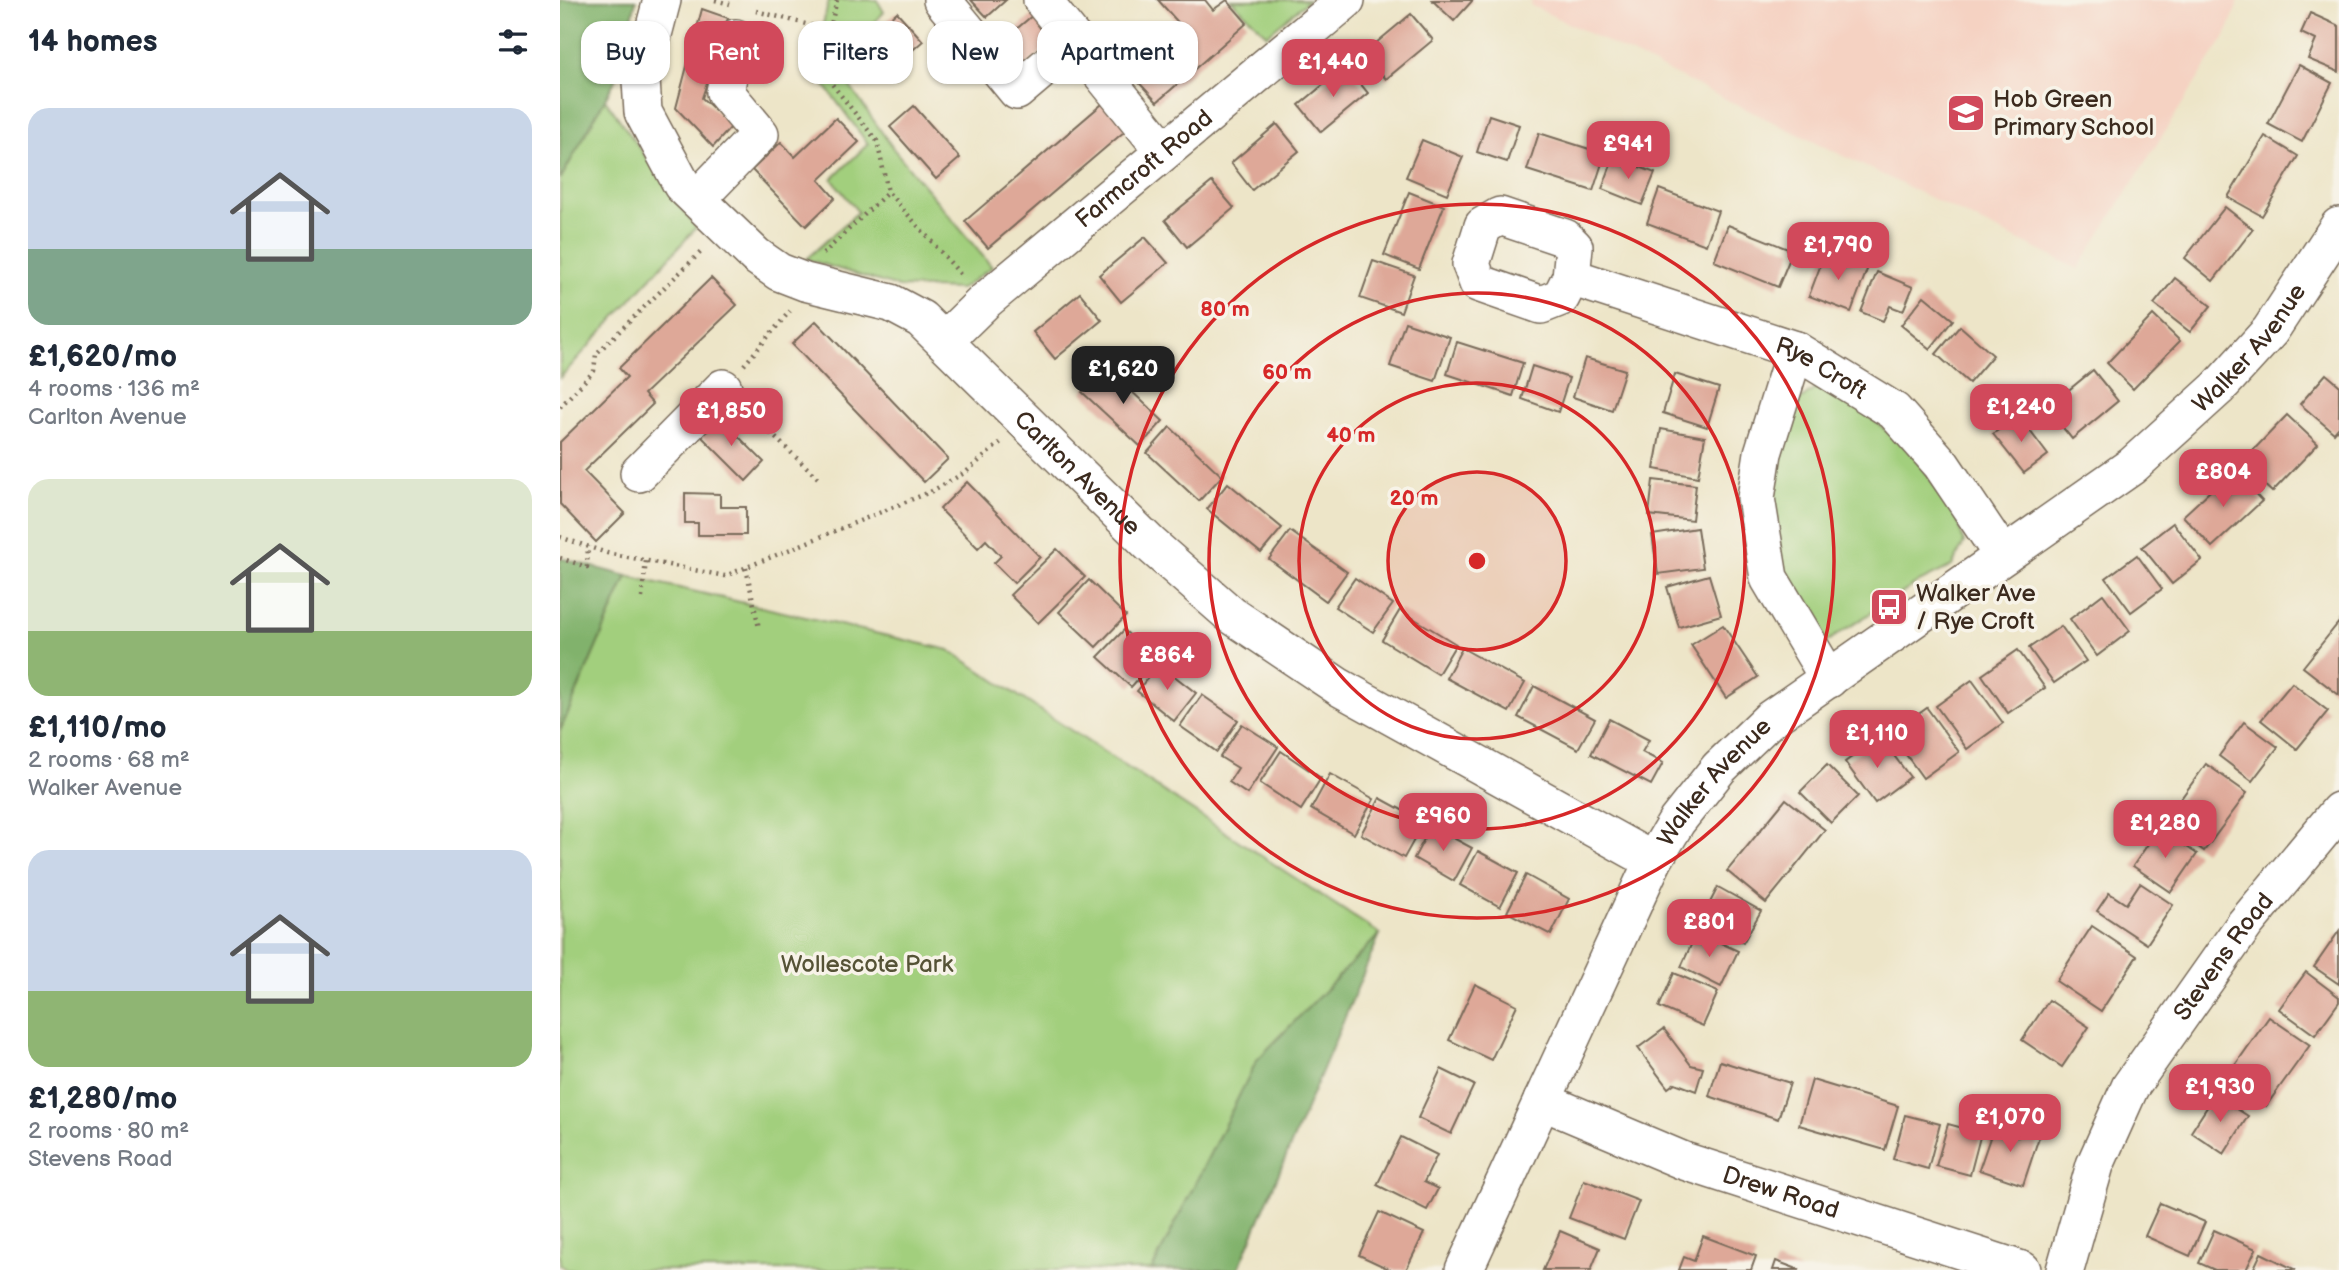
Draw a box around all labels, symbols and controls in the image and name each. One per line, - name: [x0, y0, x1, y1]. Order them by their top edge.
- chip: Buy: [581, 21, 670, 84]
- chip: Rent: [684, 21, 784, 84]
- chip: Filters: [798, 21, 913, 84]
- chip: New: [927, 21, 1023, 84]
- chip: Apartment: [1037, 21, 1198, 84]
- icon: filters: [494, 23, 532, 61]
- text: 14 homes: [28, 24, 157, 60]
- pin: £1,440: [1276, 40, 1390, 99]
- text: £1,440: [1298, 48, 1368, 76]
- place label: Hob Green Primary School: [1993, 85, 2154, 142]
- school or university icon: Hob Green Primary School: [1945, 92, 1987, 134]
- street label: Farmcroft Road: [1069, 103, 1218, 234]
- pin: £941: [1587, 122, 1669, 181]
- text: £941: [1603, 130, 1653, 158]
- icon: home: [217, 154, 343, 280]
- pin: £1,790: [1781, 222, 1895, 282]
- text: £1,790: [1803, 231, 1873, 259]
- street label: Walker Avenue: [2186, 278, 2312, 419]
- text: 80 m: [1200, 297, 1250, 322]
- street label: Rye Croft: [1772, 330, 1873, 406]
- text: £1,620/mo: [28, 339, 177, 375]
- pin: £1,620: [1066, 346, 1180, 406]
- text: £1,620: [1088, 355, 1158, 383]
- text: 60 m: [1262, 360, 1312, 385]
- text: 4 rooms · 136 m²: [28, 375, 200, 403]
- pin: £1,240: [1964, 384, 2078, 444]
- pin: £1,850: [674, 388, 788, 448]
- text: £1,240: [1986, 393, 2056, 421]
- text: £1,850: [696, 397, 766, 425]
- text: Carlton Avenue: [28, 403, 187, 431]
- street label: Carlton Avenue: [1008, 404, 1147, 541]
- text: 40 m: [1326, 423, 1376, 448]
- pin: £804: [2182, 449, 2264, 509]
- text: £804: [2195, 458, 2251, 486]
- text: 20 m: [1390, 486, 1438, 511]
- icon: home: [217, 525, 343, 651]
- centre of rings: [1465, 549, 1489, 573]
- place label: Walker Ave / Rye Croft: [1916, 579, 2036, 636]
- bus stop icon: Walker Ave / Rye Croft: [1868, 586, 1910, 628]
- pin: £864: [1126, 632, 1208, 692]
- text: £864: [1139, 641, 1195, 669]
- text: £1,110/mo: [28, 710, 167, 746]
- pin: £1,110: [1820, 710, 1934, 770]
- street label: Walker Avenue: [1651, 711, 1777, 851]
- text: £1,110: [1846, 719, 1908, 747]
- text: 2 rooms · 68 m²: [28, 746, 190, 774]
- text: Walker Avenue: [28, 774, 182, 802]
- pin: £960: [1402, 794, 1484, 853]
- pin: £1,280: [2108, 800, 2222, 860]
- text: £960: [1415, 802, 1471, 830]
- text: £1,280: [2129, 809, 2201, 837]
- street label: Stevens Road: [2167, 887, 2279, 1026]
- icon: home: [217, 896, 343, 1022]
- pin: £801: [1668, 900, 1750, 959]
- text: £801: [1683, 908, 1735, 936]
- park label: Wollescote Park: [781, 950, 953, 979]
- pin: £1,930: [2163, 1064, 2277, 1124]
- text: £1,930: [2185, 1073, 2255, 1101]
- text: £1,280/mo: [28, 1081, 177, 1117]
- pin: £1,070: [1953, 1094, 2067, 1154]
- text: £1,070: [1975, 1103, 2045, 1131]
- text: 2 rooms · 80 m²: [28, 1117, 189, 1145]
- text: Stevens Road: [28, 1145, 172, 1173]
- street label: Drew Road: [1719, 1160, 1843, 1225]

